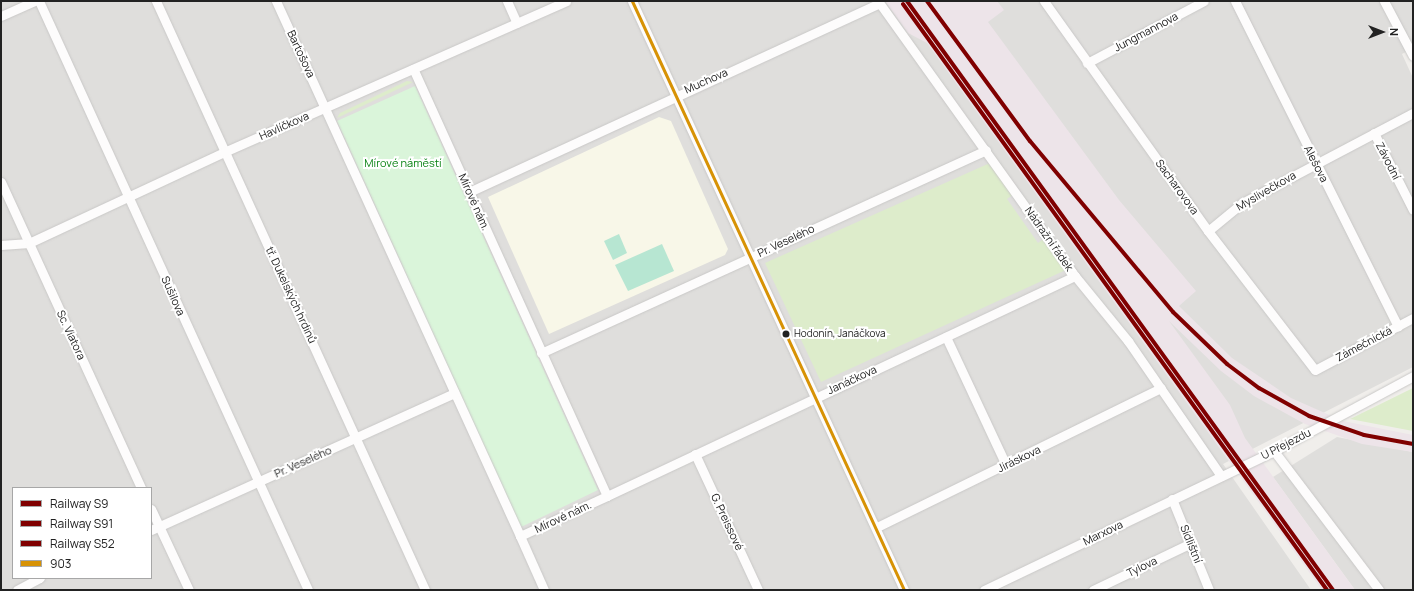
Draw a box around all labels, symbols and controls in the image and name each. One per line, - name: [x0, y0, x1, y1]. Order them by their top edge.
- street label: Jungmannova: [1112, 10, 1180, 54]
- north arrow: [1362, 12, 1402, 52]
- street label: Bartošova: [284, 28, 318, 80]
- text: N: [1387, 28, 1402, 36]
- street label: Muchova: [682, 66, 730, 96]
- street label: Havlíčkova: [257, 109, 311, 143]
- street label: Závodní: [1373, 140, 1403, 182]
- street label: Alešova: [1301, 143, 1331, 185]
- park label: Mírové náměstí: [364, 156, 442, 170]
- street label: Sacharovova: [1153, 157, 1201, 217]
- street label: Myslivečkova: [1234, 169, 1298, 213]
- street label: Mírové nám.: [456, 171, 492, 233]
- street label: Nádražní řádek: [1022, 204, 1076, 274]
- street label: Pr. Veselého: [755, 222, 817, 260]
- street label: tř. Dukelských hrdinů: [263, 245, 319, 345]
- street label: Sušilova: [158, 274, 188, 318]
- street label: Sc. Viatora: [54, 308, 88, 362]
- street label: Zámečnická: [1334, 324, 1394, 364]
- place label: Hodonín, Janáčkova: [794, 328, 886, 340]
- marker: Hodonín, Janáčkova: [781, 329, 791, 339]
- street label: Janáčkova: [825, 363, 879, 397]
- street label: U Přejezdu: [1259, 426, 1313, 462]
- street label: Pr. Veselého: [272, 443, 334, 481]
- street label: Jiráskova: [995, 443, 1043, 475]
- legend: [12, 487, 152, 579]
- street label: G. Preissové: [708, 491, 746, 553]
- text: Railway S9: [50, 495, 109, 512]
- street label: Mírové nám.: [533, 498, 593, 536]
- text: Railway S91: [50, 515, 113, 532]
- street label: Marxova: [1081, 518, 1125, 548]
- street label: Sídlištní: [1177, 523, 1205, 565]
- text: Railway S52: [50, 535, 115, 552]
- street label: Tylova: [1125, 554, 1159, 580]
- text: 903: [50, 555, 71, 572]

